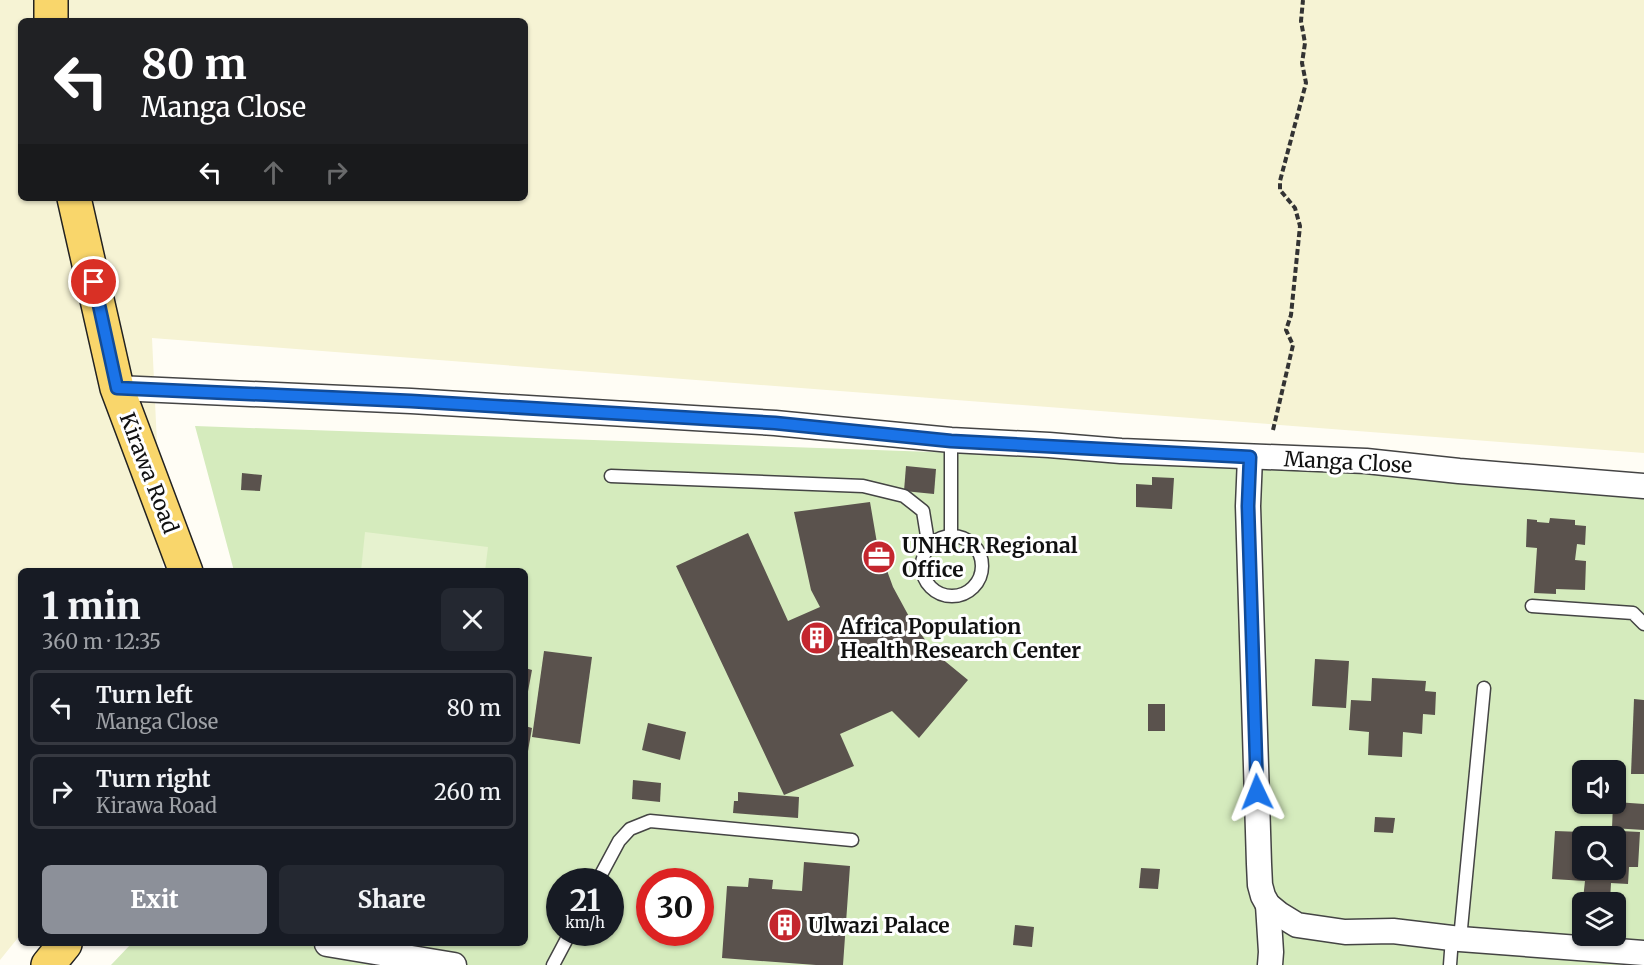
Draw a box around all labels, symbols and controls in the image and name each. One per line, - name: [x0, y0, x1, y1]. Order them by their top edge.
- text: 80 m: [141, 38, 247, 90]
- icon: left: [42, 42, 120, 120]
- text: Manga Close: [141, 90, 306, 124]
- icon: left: [194, 156, 227, 189]
- icon: ahead: [257, 156, 290, 189]
- icon: right: [320, 156, 353, 189]
- pin: [68, 256, 119, 307]
- icon: arrive: [77, 265, 110, 298]
- street label: Kirawa Road: [114, 409, 185, 538]
- street label: Manga Close: [1283, 445, 1413, 479]
- place label: UNHCR Regional Office: [902, 532, 1078, 583]
- office icon: UNHCR Regional Office: [861, 539, 897, 575]
- text: 1 min: [42, 584, 141, 629]
- button: close: [441, 588, 504, 651]
- place label: Africa Population Health Research Center: [839, 613, 1081, 664]
- building icon: Africa Population Health Research Center: [799, 620, 835, 656]
- text: 360 m · 12:35: [42, 629, 161, 654]
- text: Turn left: [96, 681, 193, 709]
- icon: left: [45, 691, 78, 724]
- text: 80 m: [447, 694, 501, 722]
- text: Manga Close: [96, 709, 218, 734]
- position arrow: [1225, 760, 1289, 824]
- map controls: [1572, 760, 1626, 946]
- button: sound: [1572, 760, 1626, 814]
- text: Turn right: [96, 765, 210, 793]
- icon: right: [45, 775, 78, 808]
- text: 260 m: [434, 778, 501, 806]
- text: Kirawa Road: [96, 793, 217, 818]
- button: search: [1572, 826, 1626, 880]
- button: Exit: [42, 865, 267, 934]
- button: Share: [279, 865, 504, 934]
- speed limit sign: 30: [636, 868, 714, 946]
- text: 21: [570, 881, 600, 919]
- button: layers: [1572, 892, 1626, 946]
- building icon: Ulwazi Palace: [767, 907, 803, 943]
- place label: Ulwazi Palace: [808, 912, 950, 939]
- text: km/h: [565, 913, 605, 932]

